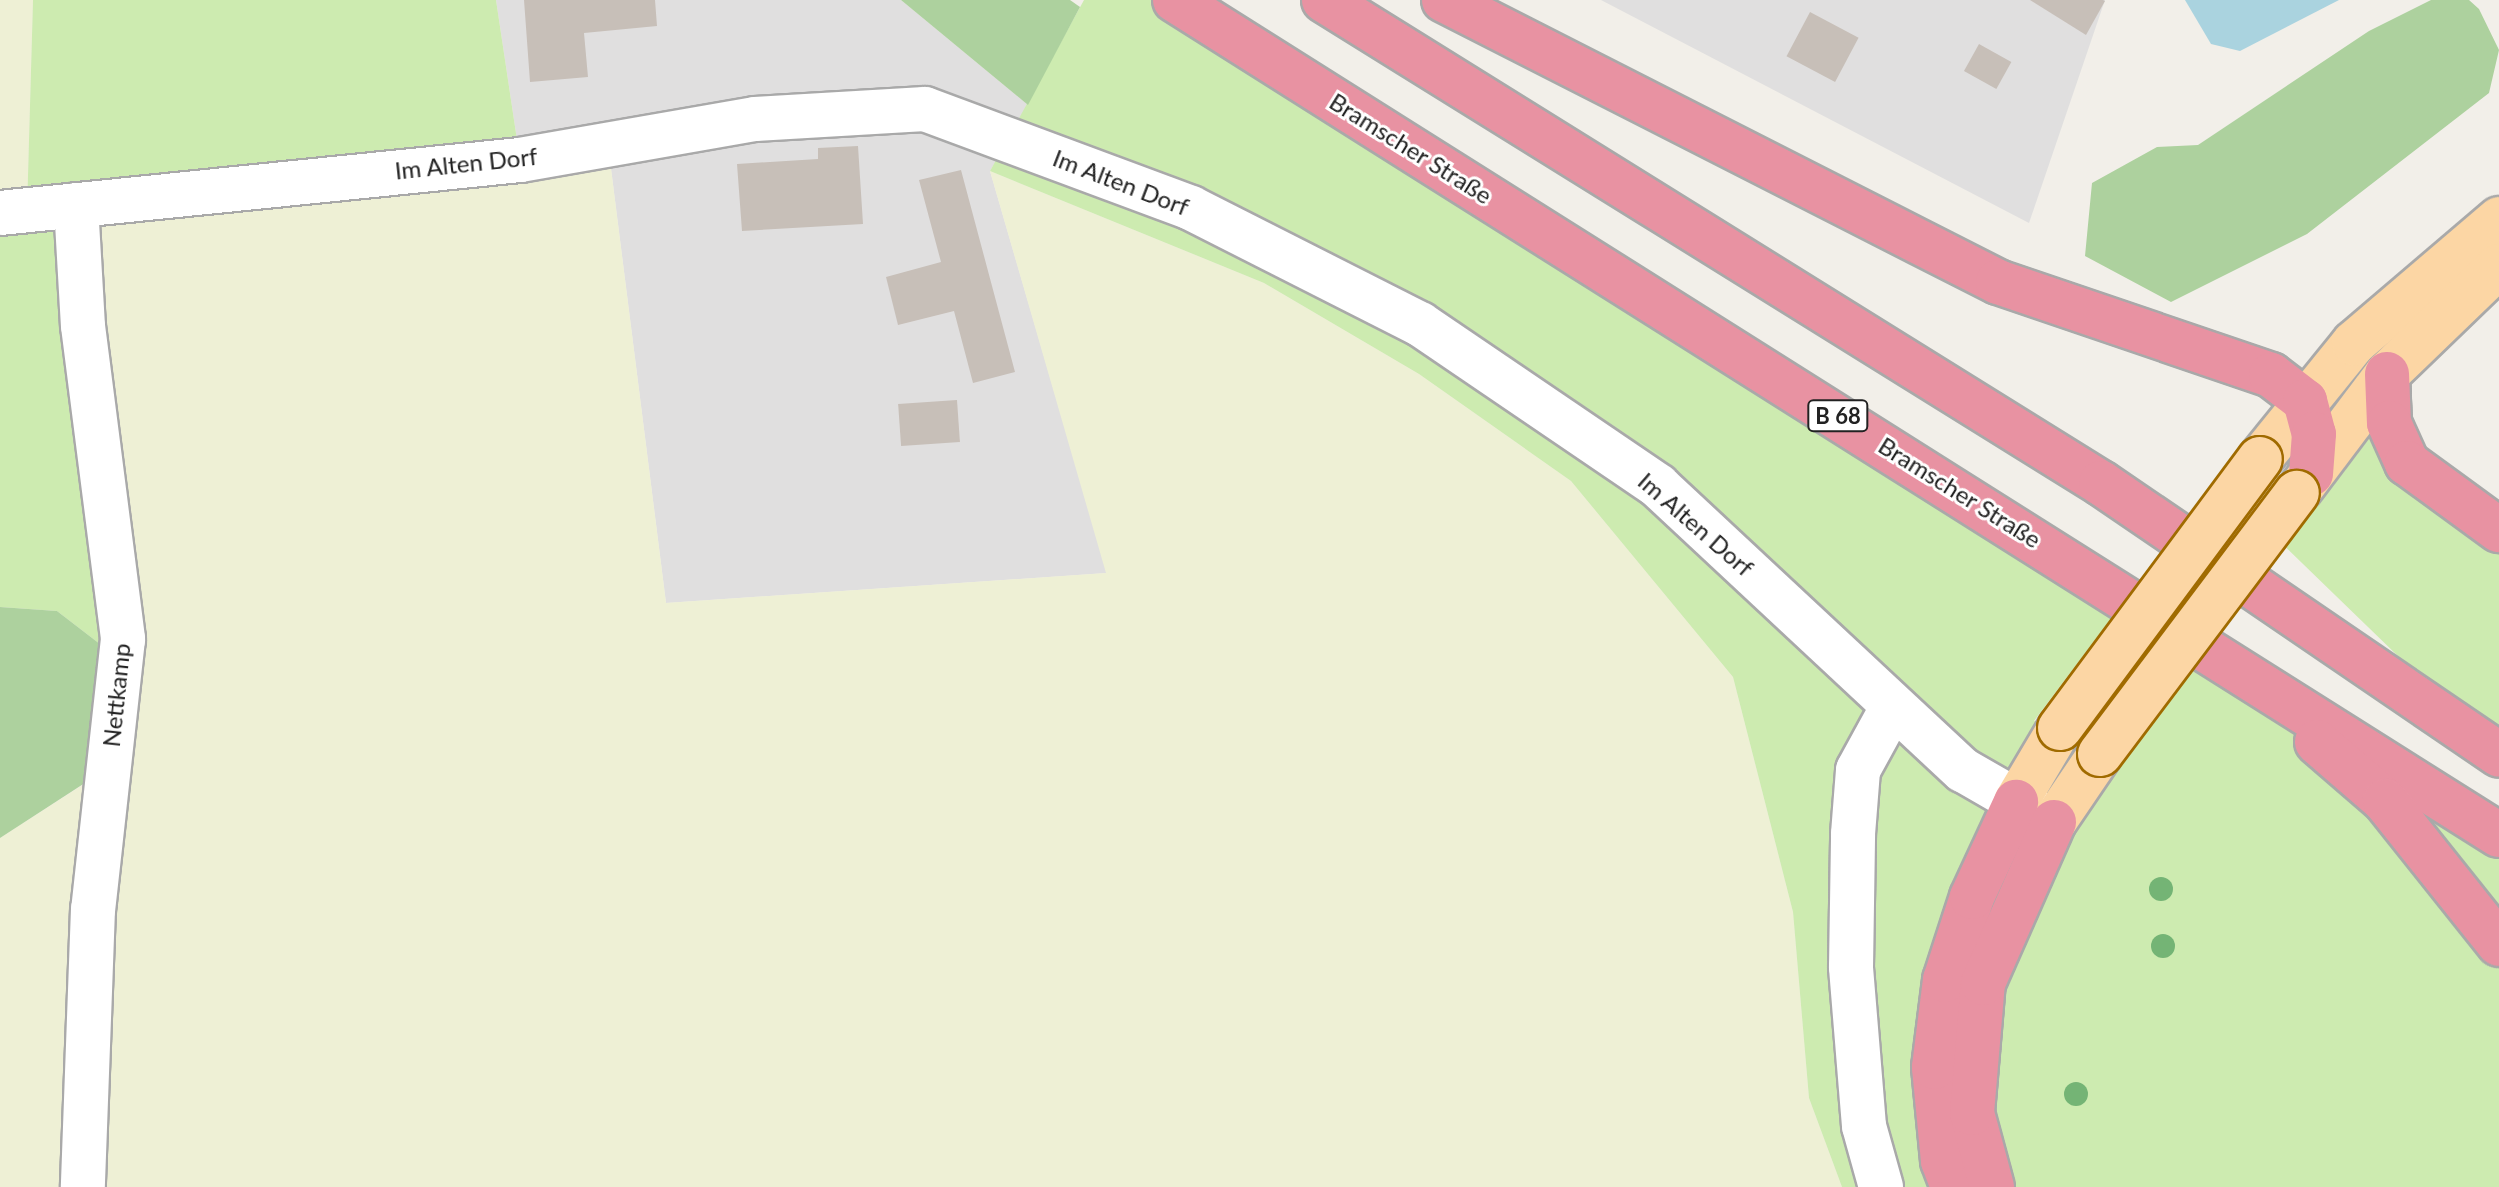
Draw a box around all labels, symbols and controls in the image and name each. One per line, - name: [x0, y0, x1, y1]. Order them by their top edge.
- street label: Bramscher Straße: [1324, 86, 1498, 210]
- street label: Im Alten Dorf: [393, 141, 539, 185]
- street label: Im Alten Dorf: [1049, 143, 1193, 221]
- road number: B 68: [1806, 398, 1870, 434]
- street label: Bramscher Straße: [1873, 430, 2047, 554]
- street label: Im Alten Dorf: [1632, 466, 1760, 582]
- street label: Nettkamp: [96, 642, 136, 748]

